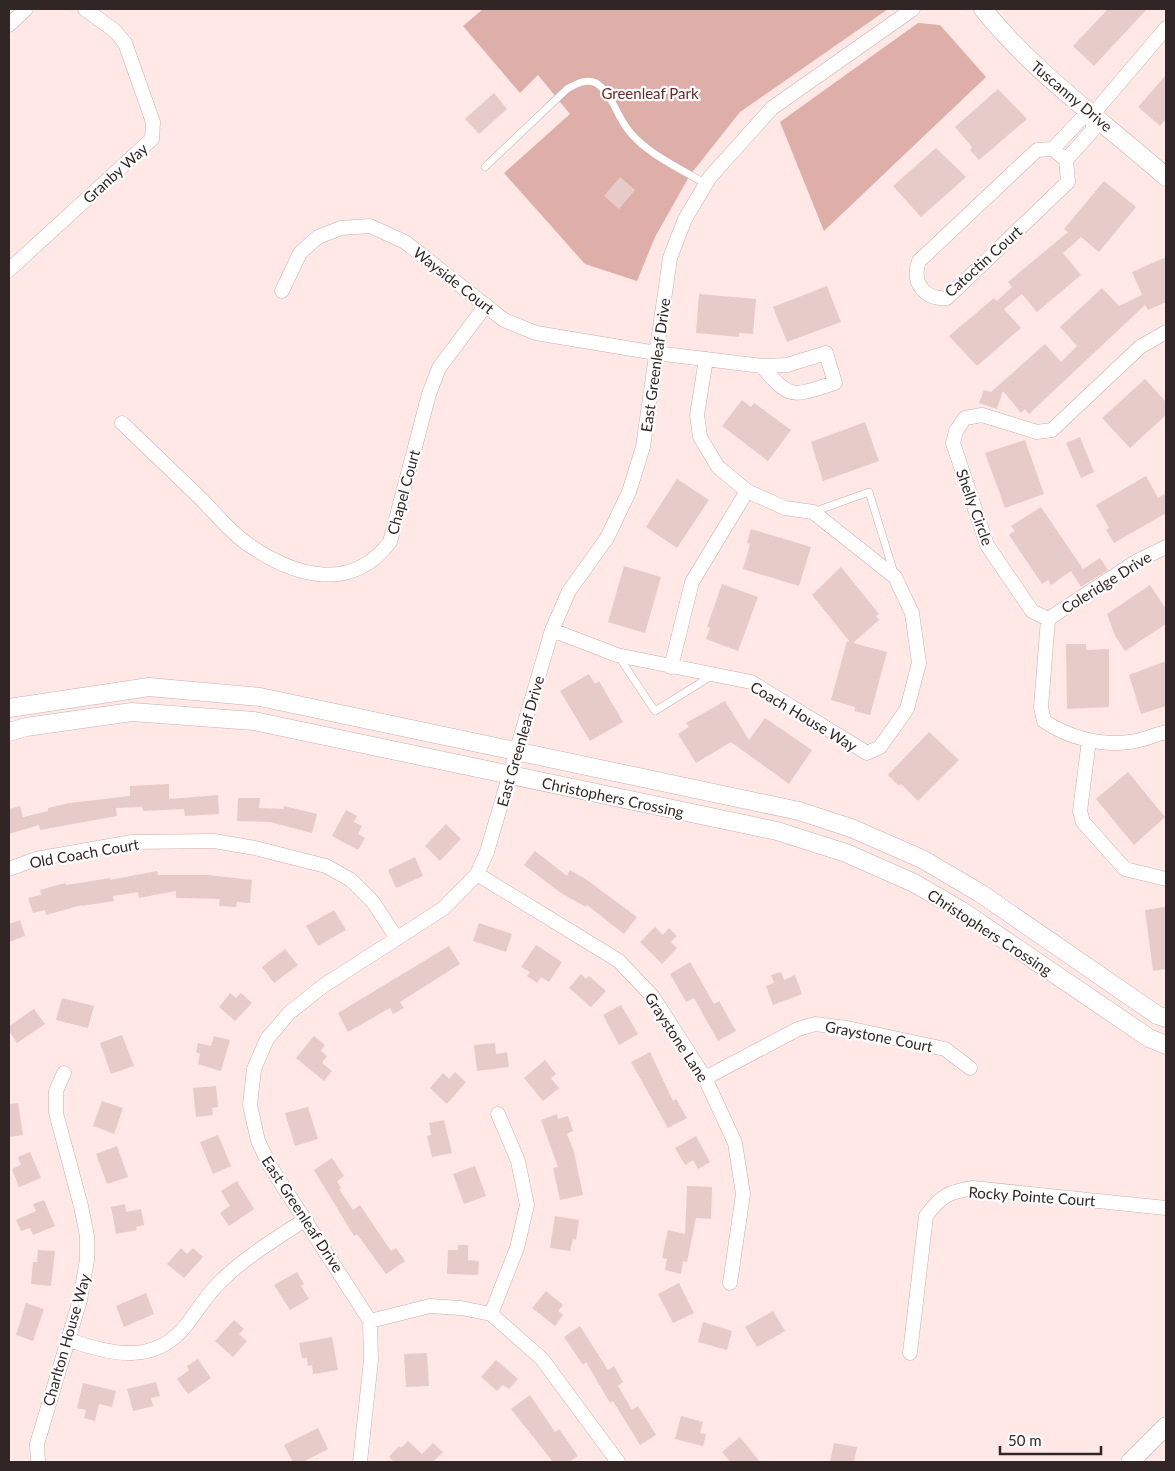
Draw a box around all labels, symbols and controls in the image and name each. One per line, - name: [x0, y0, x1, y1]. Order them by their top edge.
- street label: Tuscanny Drive: [1028, 57, 1116, 135]
- park label: Greenleaf Park: [601, 84, 699, 102]
- street label: Granby Way: [79, 139, 151, 207]
- street label: Catoctin Court: [941, 221, 1026, 300]
- street label: Wayside Court: [410, 243, 498, 317]
- street label: East Greenleaf Drive: [637, 297, 673, 433]
- street label: Chapel Court: [383, 447, 423, 536]
- street label: Shelly Circle: [953, 466, 997, 548]
- street label: Coleridge Drive: [1058, 547, 1154, 617]
- street label: East Greenleaf Drive: [493, 673, 547, 809]
- street label: Coach House Way: [747, 677, 861, 755]
- street label: Christophers Crossing: [540, 773, 686, 821]
- street label: Old Coach Court: [28, 834, 141, 871]
- street label: Christophers Crossing: [924, 885, 1056, 979]
- street label: Graystone Lane: [641, 989, 713, 1085]
- street label: Graystone Court: [824, 1017, 935, 1055]
- street label: East Greenleaf Drive: [259, 1152, 347, 1276]
- street label: Rocky Pointe Court: [968, 1183, 1097, 1209]
- street label: Charlton House Way: [39, 1272, 94, 1408]
- scale bar: [1000, 1424, 1101, 1456]
- text: 50 m: [1008, 1431, 1042, 1449]

